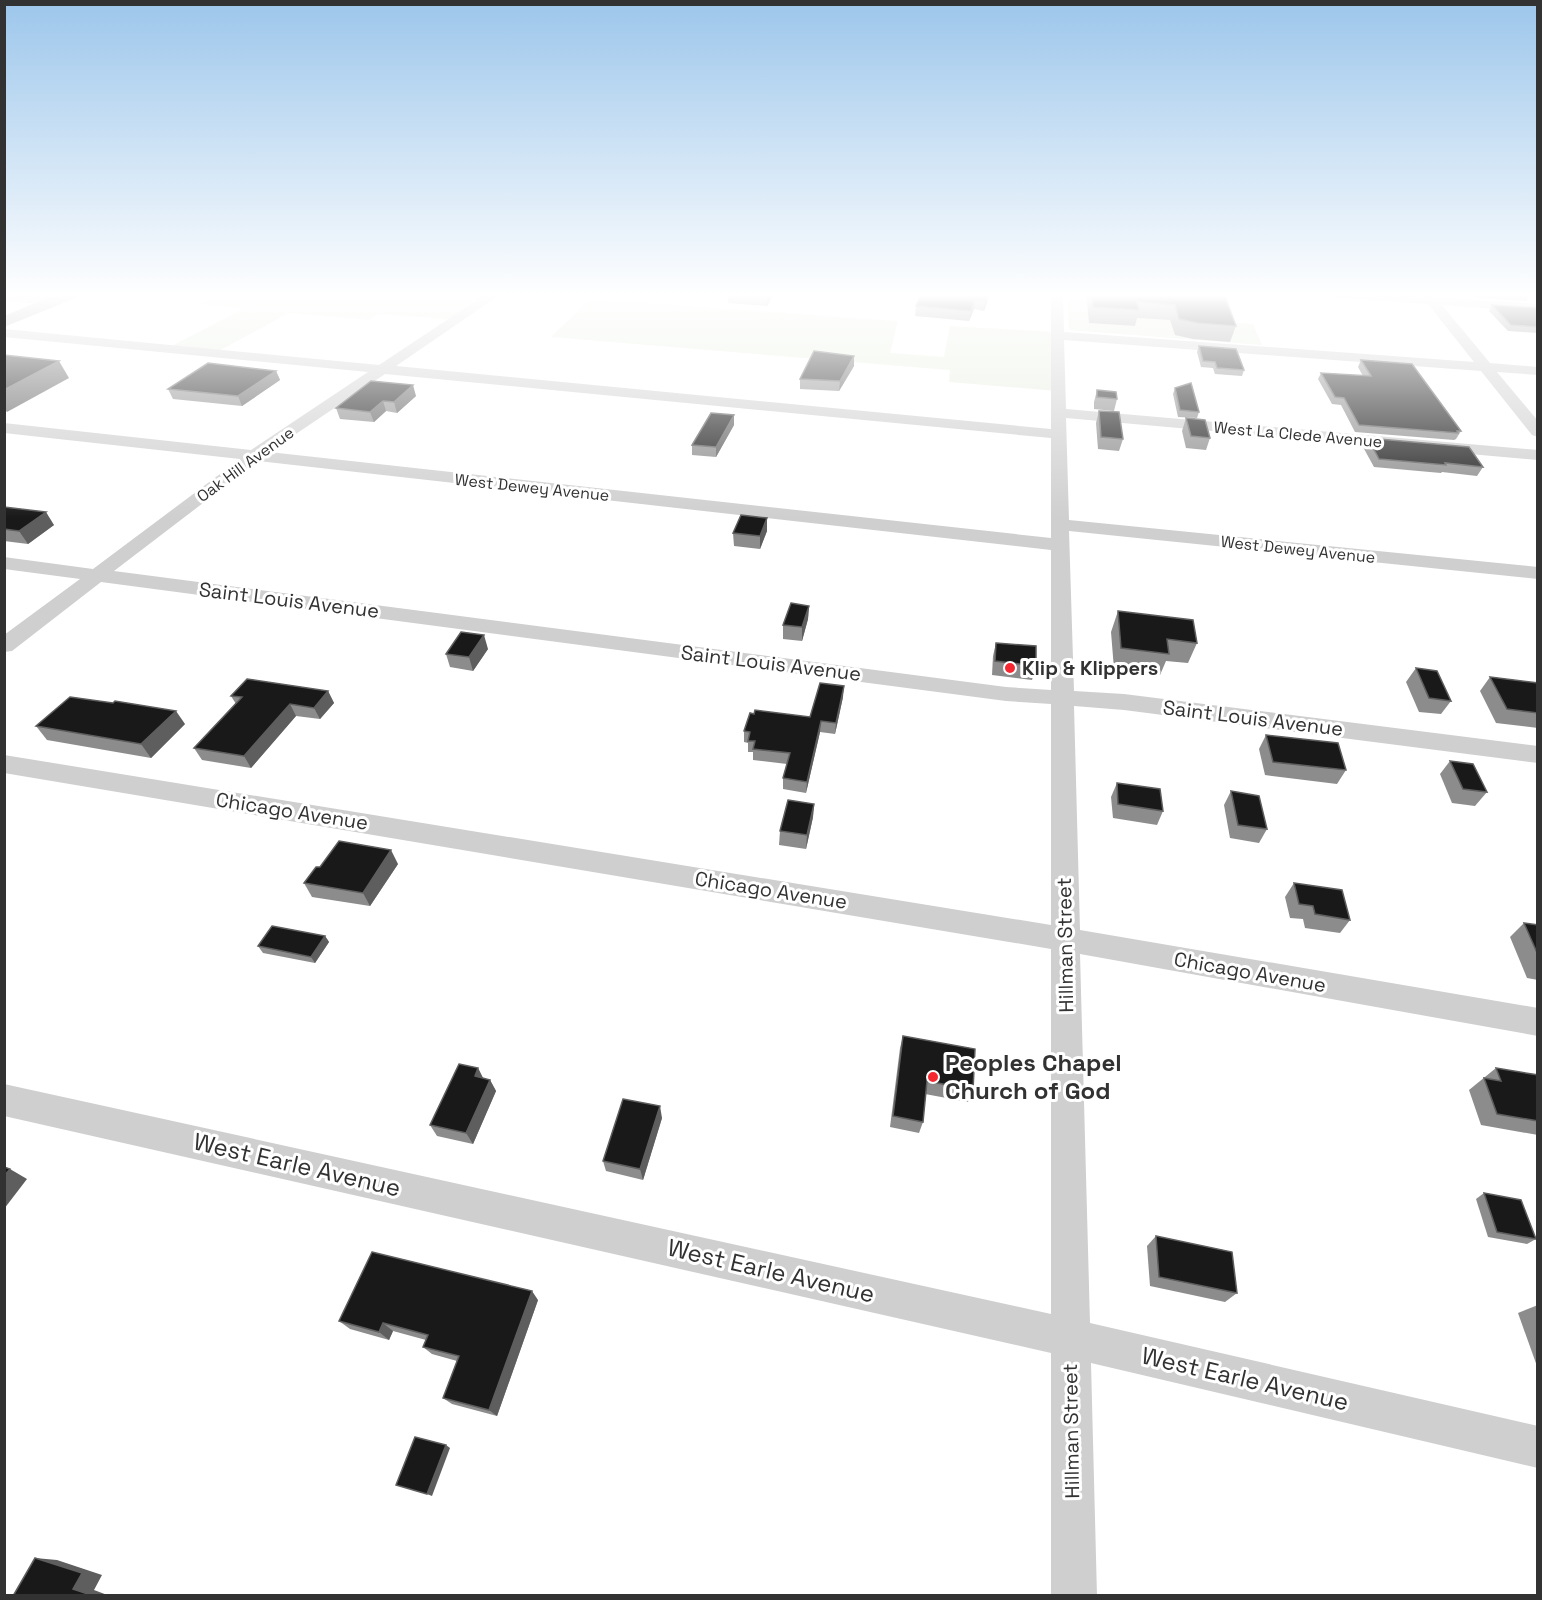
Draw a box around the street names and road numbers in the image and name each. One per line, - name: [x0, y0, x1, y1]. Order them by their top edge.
- street label: West La Clede Avenue: [1213, 417, 1383, 452]
- street label: Oak Hill Avenue: [192, 422, 298, 507]
- street label: West Dewey Avenue: [454, 469, 610, 506]
- street label: West Dewey Avenue: [1220, 531, 1376, 568]
- street label: Saint Louis Avenue: [197, 576, 381, 624]
- street label: Saint Louis Avenue: [679, 639, 863, 687]
- street label: Saint Louis Avenue: [1161, 694, 1345, 742]
- street label: Chicago Avenue: [214, 786, 370, 836]
- street label: Chicago Avenue: [693, 865, 849, 915]
- street label: Hillman Street: [1051, 877, 1079, 1013]
- street label: Chicago Avenue: [1172, 946, 1328, 998]
- street label: West Earle Avenue: [191, 1126, 404, 1203]
- street label: West Earle Avenue: [665, 1232, 878, 1309]
- street label: West Earle Avenue: [1139, 1340, 1352, 1417]
- street label: Hillman Street: [1057, 1363, 1085, 1499]

